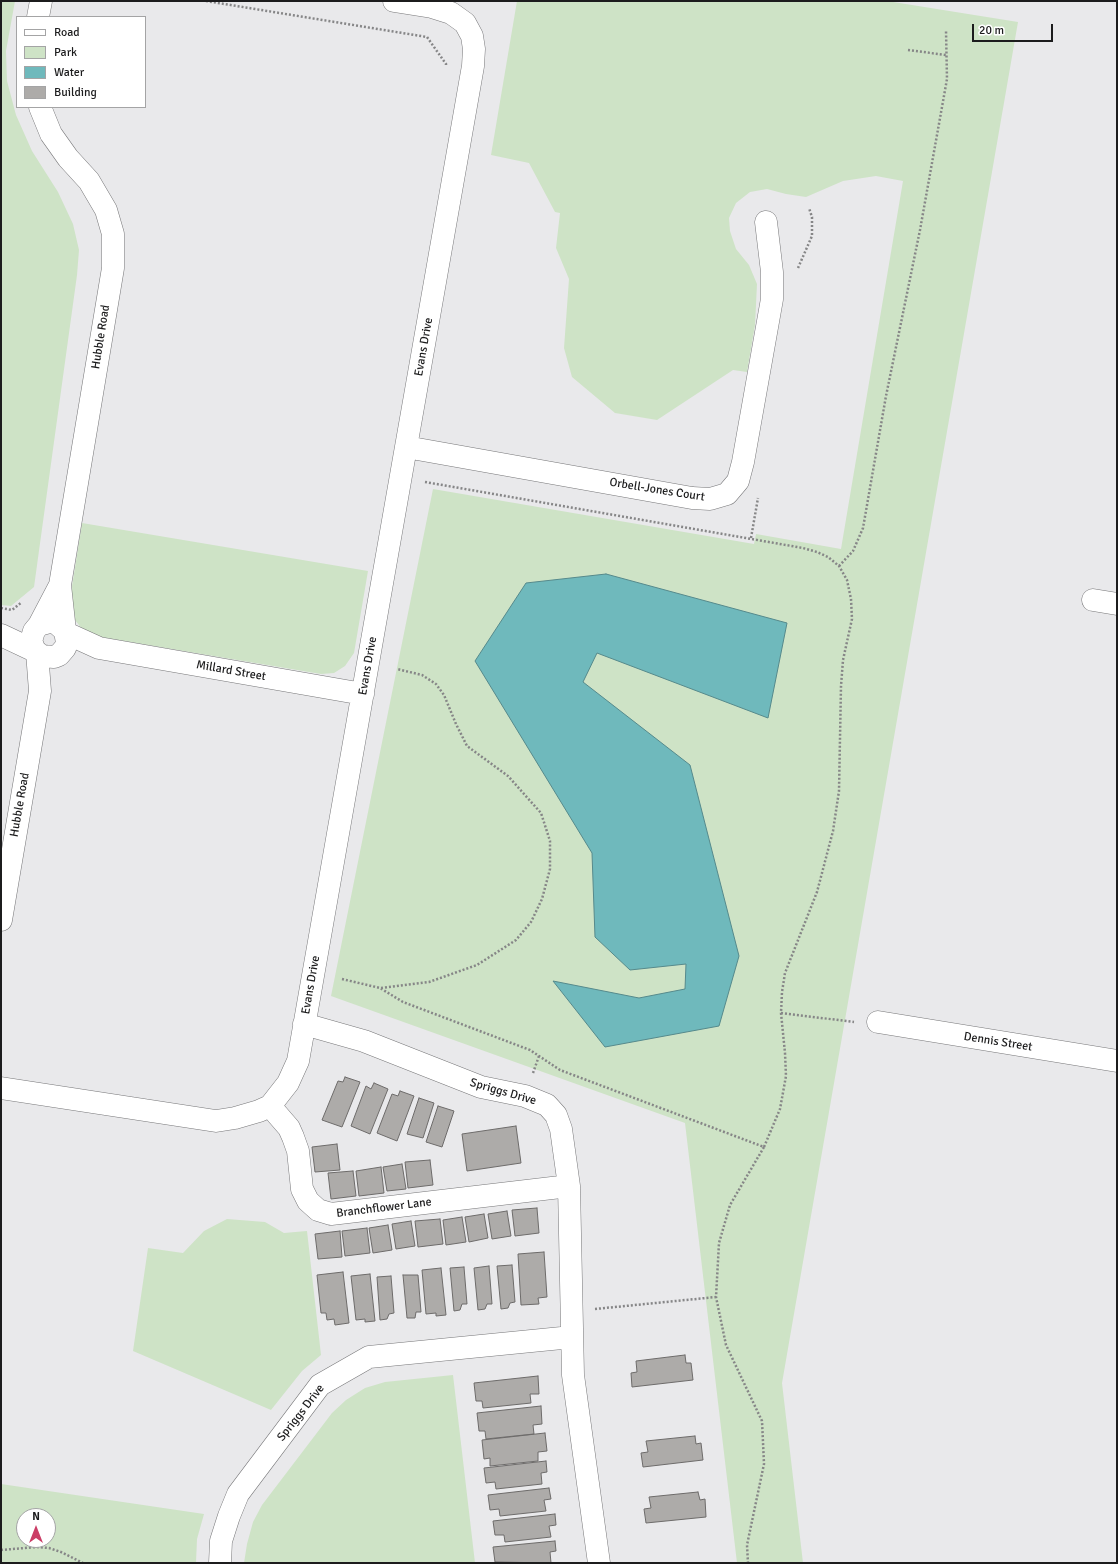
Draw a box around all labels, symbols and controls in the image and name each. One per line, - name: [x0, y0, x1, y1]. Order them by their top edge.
- legend: [16, 16, 146, 108]
- scale bar: [974, 16, 1055, 42]
- text: 20 m: [979, 23, 1004, 38]
- text: Road: [54, 25, 80, 40]
- text: Park: [54, 45, 77, 60]
- text: Water: [54, 65, 84, 80]
- text: Building: [54, 85, 97, 100]
- street label: Hubble Road: [89, 304, 113, 370]
- street label: Evans Drive: [412, 316, 436, 378]
- street label: Orbell-Jones Court: [608, 475, 706, 505]
- street label: Evans Drive: [356, 635, 380, 697]
- street label: Millard Street: [195, 658, 267, 684]
- street label: Hubble Road: [7, 772, 33, 838]
- street label: Evans Drive: [299, 954, 323, 1016]
- street label: Dennis Street: [963, 1029, 1033, 1055]
- street label: Spriggs Drive: [468, 1076, 538, 1108]
- street label: Branchflower Lane: [335, 1195, 433, 1221]
- street label: Spriggs Drive: [274, 1382, 328, 1444]
- north arrow: [16, 1508, 56, 1548]
- text: N: [32, 1510, 40, 1523]

